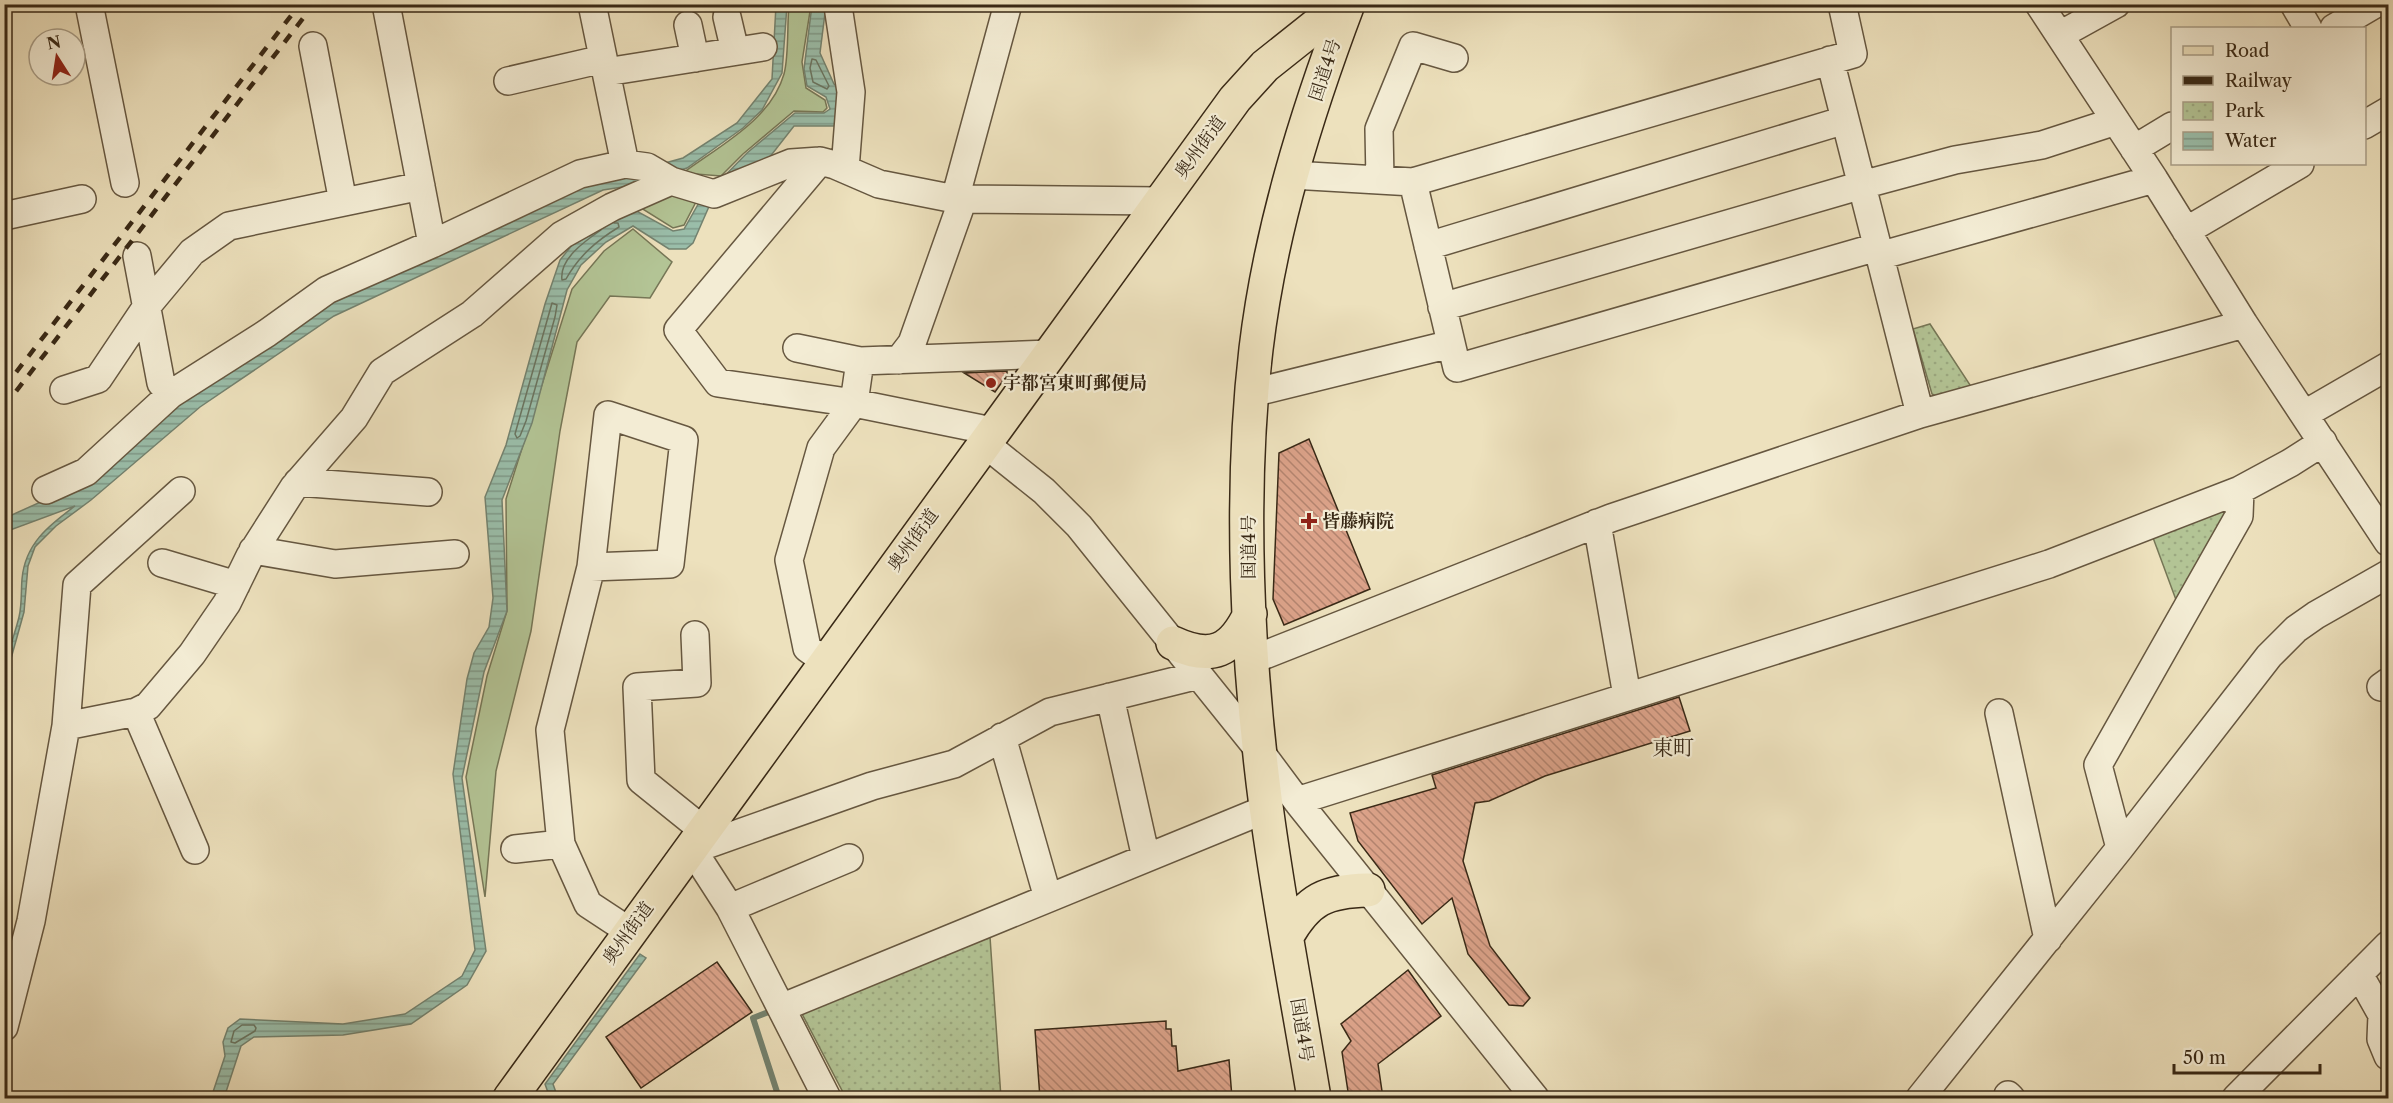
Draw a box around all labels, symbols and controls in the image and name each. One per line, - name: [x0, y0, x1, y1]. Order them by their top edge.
- north arrow: [27, 27, 87, 87]
- legend: [2171, 27, 2366, 165]
- text: N: [45, 31, 63, 54]
- street label: 国道4号: [1305, 36, 1345, 104]
- text: Road: [2225, 40, 2270, 62]
- text: Railway: [2225, 70, 2293, 92]
- text: Park: [2225, 100, 2266, 122]
- street label: 奥州街道: [1170, 111, 1230, 183]
- text: Water: [2224, 130, 2277, 152]
- place label: 宇都宮東町郵便局: [1003, 372, 1147, 394]
- marker: 宇都宮東町郵便局: [984, 376, 998, 390]
- street label: 奥州街道: [883, 504, 943, 576]
- place label: 皆藤病院: [1322, 510, 1394, 532]
- marker: 皆藤病院: [1300, 512, 1318, 530]
- street label: 国道4号: [1238, 515, 1260, 579]
- district label: 東町: [1652, 735, 1694, 760]
- street label: 奥州街道: [598, 897, 658, 969]
- street label: 国道4号: [1286, 996, 1318, 1064]
- scale bar: [2174, 1037, 2320, 1075]
- text: 50 m: [2183, 1047, 2226, 1069]

